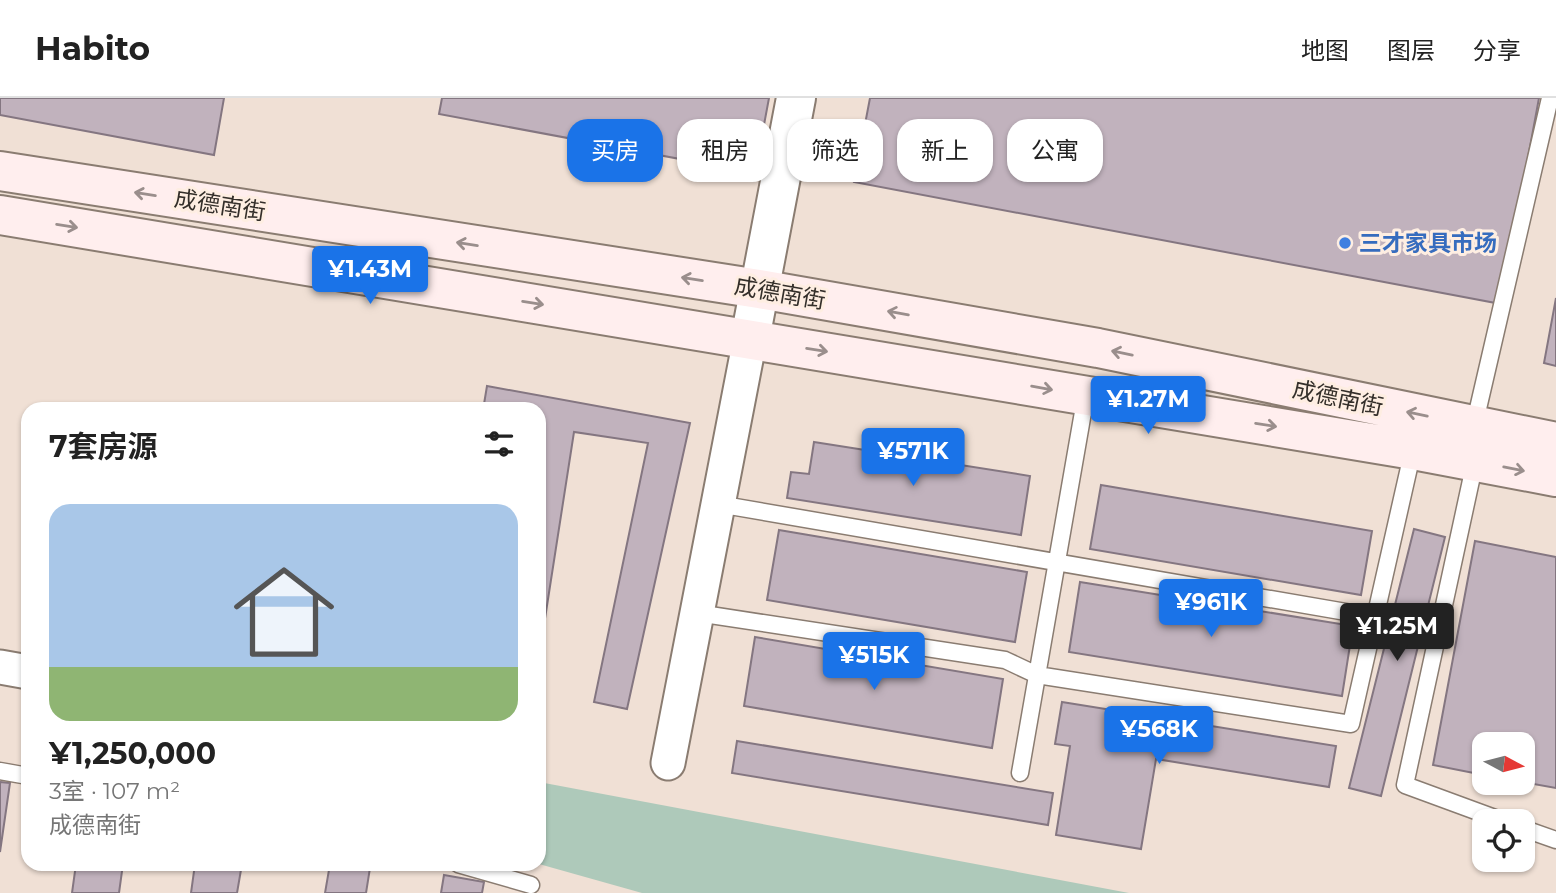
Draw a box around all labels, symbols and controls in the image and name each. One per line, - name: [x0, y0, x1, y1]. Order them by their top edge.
- text: Habito: [35, 28, 150, 68]
- text: 地图: [1301, 36, 1349, 65]
- text: 图层: [1387, 36, 1435, 65]
- text: 分享: [1473, 36, 1521, 65]
- chip: 买房: [567, 119, 663, 182]
- chip: 租房: [677, 119, 773, 182]
- chip: 筛选: [787, 119, 883, 182]
- chip: 新上: [897, 119, 993, 182]
- chip: 公寓: [1007, 119, 1103, 182]
- street label: 成德南街: [172, 184, 268, 226]
- one-way arrow: [135, 187, 157, 200]
- one-way arrow: [55, 220, 78, 233]
- place label: 三才家具市场: [1359, 229, 1497, 257]
- marker: 三才家具市场: [1337, 235, 1353, 251]
- one-way arrow: [456, 237, 479, 250]
- pin: ¥1.43M: [313, 246, 427, 306]
- text: ¥1.43M: [328, 255, 412, 283]
- street label: 成德南街: [732, 271, 828, 315]
- one-way arrow: [681, 272, 704, 285]
- one-way arrow: [522, 297, 544, 310]
- one-way arrow: [887, 306, 910, 319]
- one-way arrow: [805, 344, 828, 357]
- one-way arrow: [1111, 345, 1134, 359]
- street label: 成德南街: [1290, 375, 1386, 421]
- pin: ¥1.27M: [1091, 376, 1205, 436]
- one-way arrow: [1030, 382, 1053, 395]
- text: ¥1.27M: [1107, 385, 1189, 413]
- one-way arrow: [1406, 407, 1429, 421]
- one-way arrow: [1254, 419, 1277, 432]
- icon: filters: [480, 425, 518, 463]
- text: 7套房源: [49, 428, 158, 465]
- pin: ¥571K: [864, 428, 962, 488]
- text: ¥571K: [878, 437, 948, 465]
- one-way arrow: [1502, 462, 1525, 476]
- icon: home: [221, 549, 347, 675]
- pin: ¥961K: [1162, 580, 1260, 639]
- text: ¥961K: [1175, 588, 1247, 616]
- pin: ¥1.25M: [1340, 603, 1454, 663]
- text: ¥1.25M: [1356, 612, 1438, 640]
- pin: ¥515K: [825, 632, 923, 692]
- text: ¥515K: [839, 641, 909, 669]
- pin: ¥568K: [1110, 706, 1208, 766]
- text: ¥568K: [1120, 715, 1198, 743]
- north arrow: [1472, 732, 1535, 794]
- map controls: [1472, 732, 1535, 872]
- text: ¥1,250,000: [49, 735, 216, 772]
- text: 3室 · 107 m²: [49, 777, 180, 805]
- button: locate: [1472, 809, 1535, 872]
- text: 成德南街: [49, 811, 141, 839]

